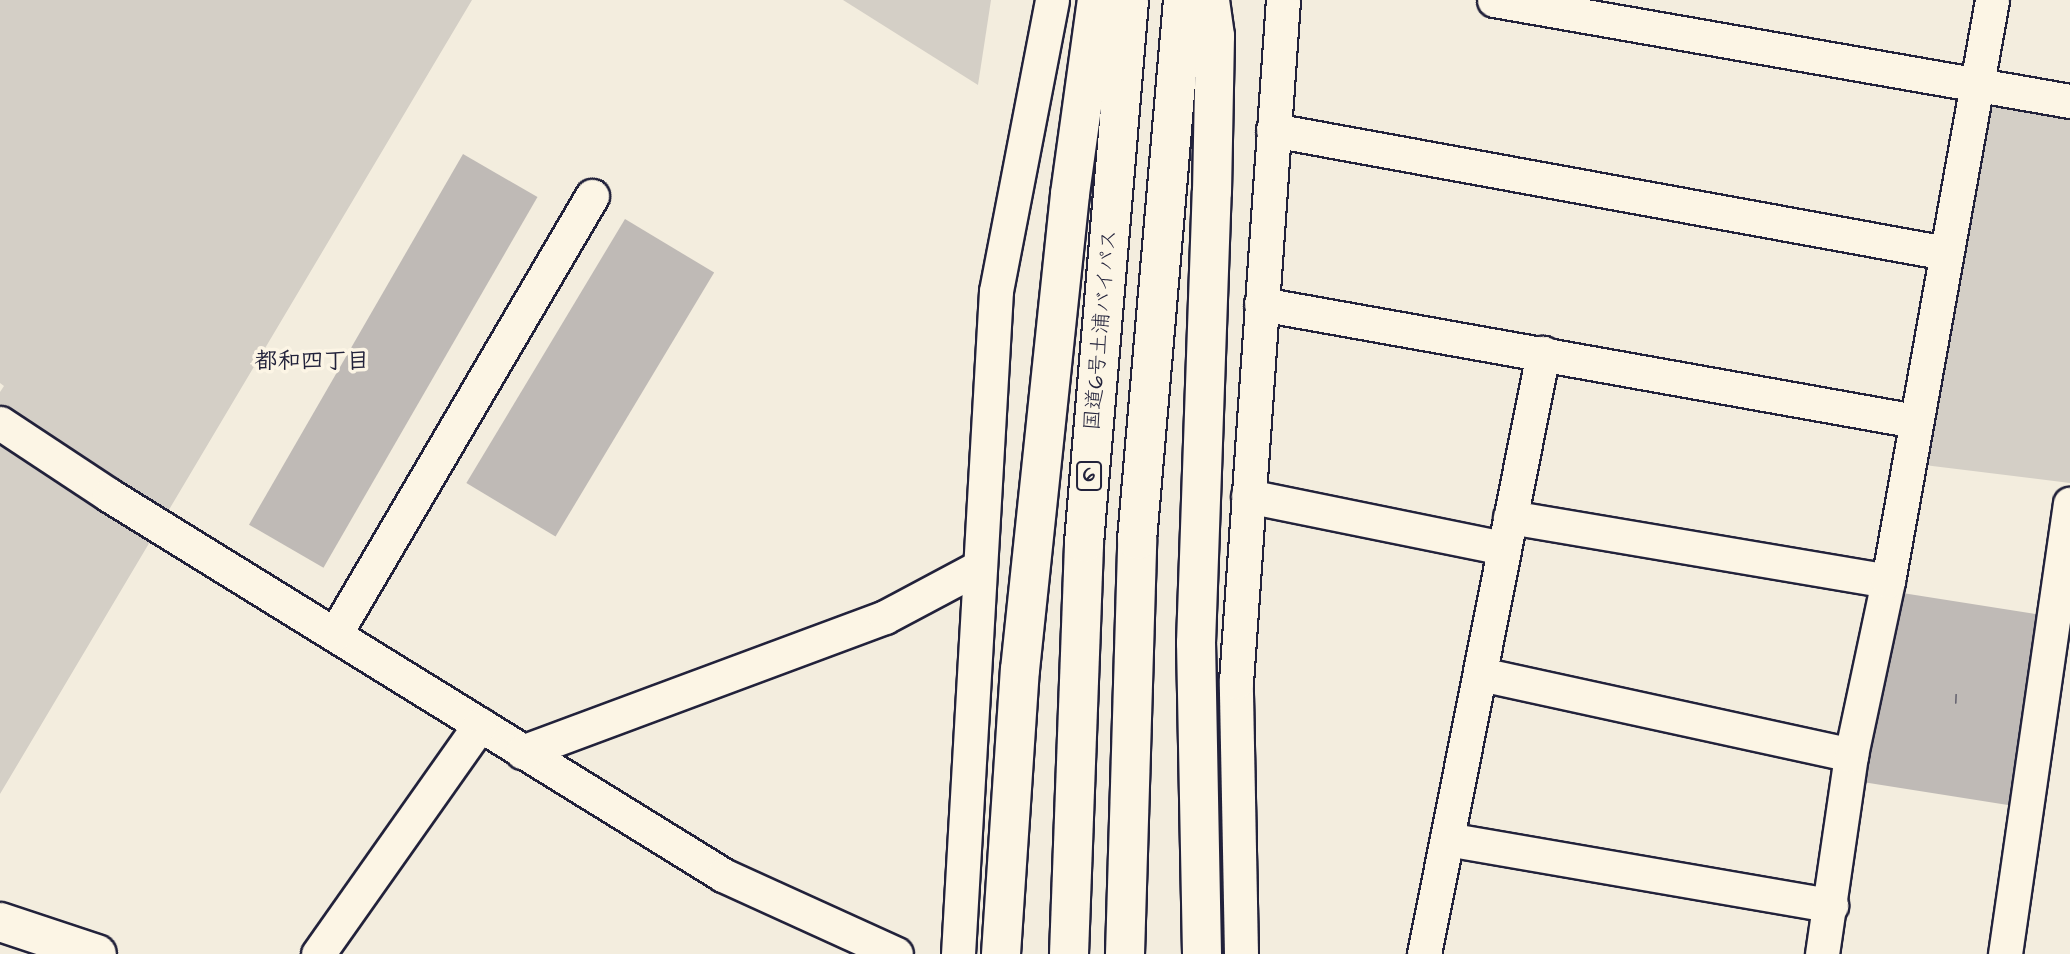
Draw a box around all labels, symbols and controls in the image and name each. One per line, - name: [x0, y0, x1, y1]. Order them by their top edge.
- street label: 国道6号土浦バイパス: [1080, 228, 1122, 432]
- district label: 都和四丁目: [255, 347, 369, 375]
- road number: 6: [1075, 461, 1103, 491]
- house number: 1: [1955, 688, 1957, 710]

